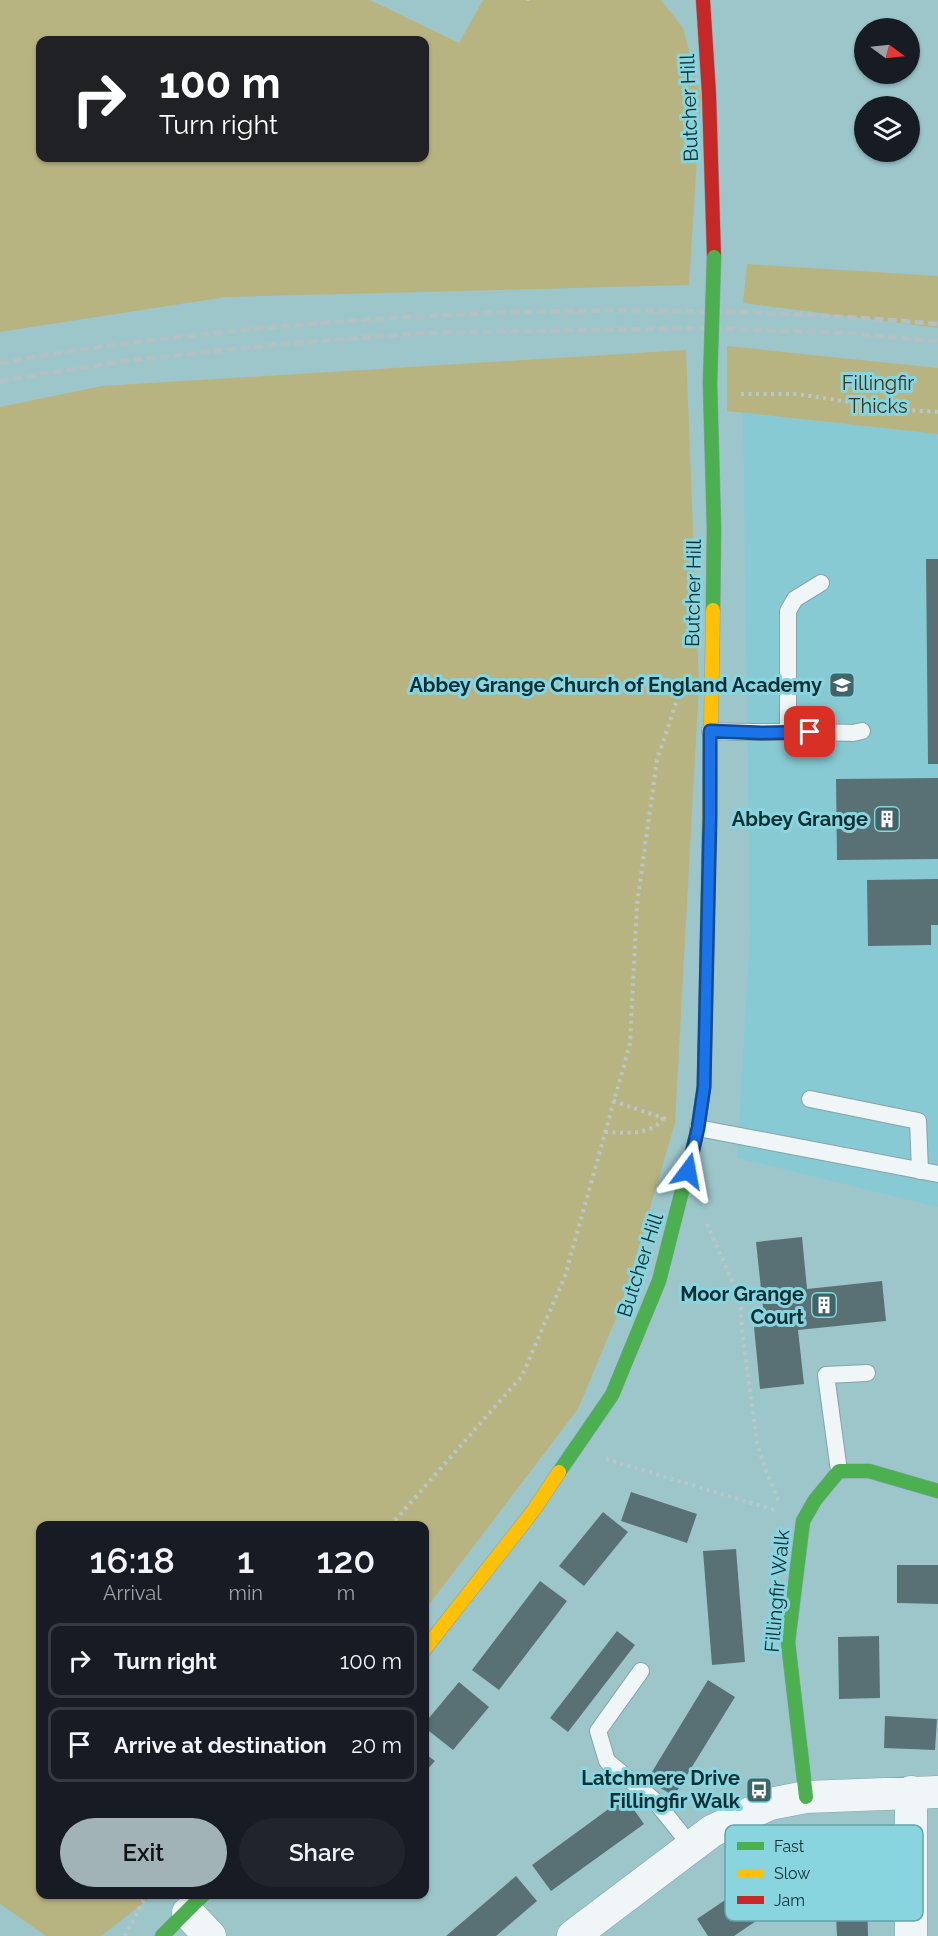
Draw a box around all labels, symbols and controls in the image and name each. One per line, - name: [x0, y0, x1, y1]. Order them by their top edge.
- north arrow: [854, 18, 920, 84]
- map controls: [854, 18, 920, 162]
- street label: Butcher Hill: [675, 53, 703, 162]
- text: 100 m: [159, 59, 281, 108]
- icon: right: [60, 60, 138, 138]
- button: layers: [854, 96, 920, 162]
- text: Turn right: [159, 109, 278, 140]
- park label: Fillingfir Thicks: [842, 371, 914, 418]
- street label: Butcher Hill: [680, 538, 706, 647]
- school or university icon: Abbey Grange Church of England Academy: [827, 670, 857, 700]
- place label: Abbey Grange Church of England Academy: [409, 673, 822, 697]
- pin: [784, 706, 835, 757]
- icon: arrive: [793, 715, 826, 748]
- building icon: Abbey Grange: [872, 804, 902, 834]
- place label: Abbey Grange: [732, 807, 868, 831]
- position arrow: [656, 1139, 720, 1203]
- street label: Butcher Hill: [612, 1210, 668, 1320]
- place label: Moor Grange Court: [680, 1282, 804, 1329]
- building icon: Moor Grange Court: [809, 1290, 839, 1320]
- street label: Fillingfir Walk: [760, 1528, 794, 1653]
- text: 16:18: [90, 1539, 175, 1581]
- text: 1: [237, 1539, 254, 1581]
- text: 120: [317, 1539, 375, 1581]
- text: Arrival: [103, 1581, 162, 1605]
- text: min: [229, 1581, 263, 1605]
- text: m: [337, 1581, 355, 1605]
- icon: right: [63, 1644, 96, 1677]
- text: Turn right: [114, 1648, 217, 1674]
- text: 100 m: [340, 1648, 402, 1674]
- icon: arrive: [63, 1728, 96, 1761]
- text: Arrive at destination: [114, 1732, 327, 1758]
- text: 20 m: [351, 1732, 402, 1758]
- place label: Latchmere Drive Fillingfir Walk: [581, 1766, 741, 1813]
- bus stop icon: Latchmere Drive Fillingfir Walk: [744, 1775, 774, 1805]
- button: Exit: [60, 1818, 227, 1887]
- button: Share: [239, 1818, 405, 1887]
- legend: [725, 1825, 923, 1921]
- text: Fast: [774, 1837, 805, 1856]
- text: Slow: [774, 1864, 810, 1883]
- text: Jam: [774, 1891, 805, 1910]

